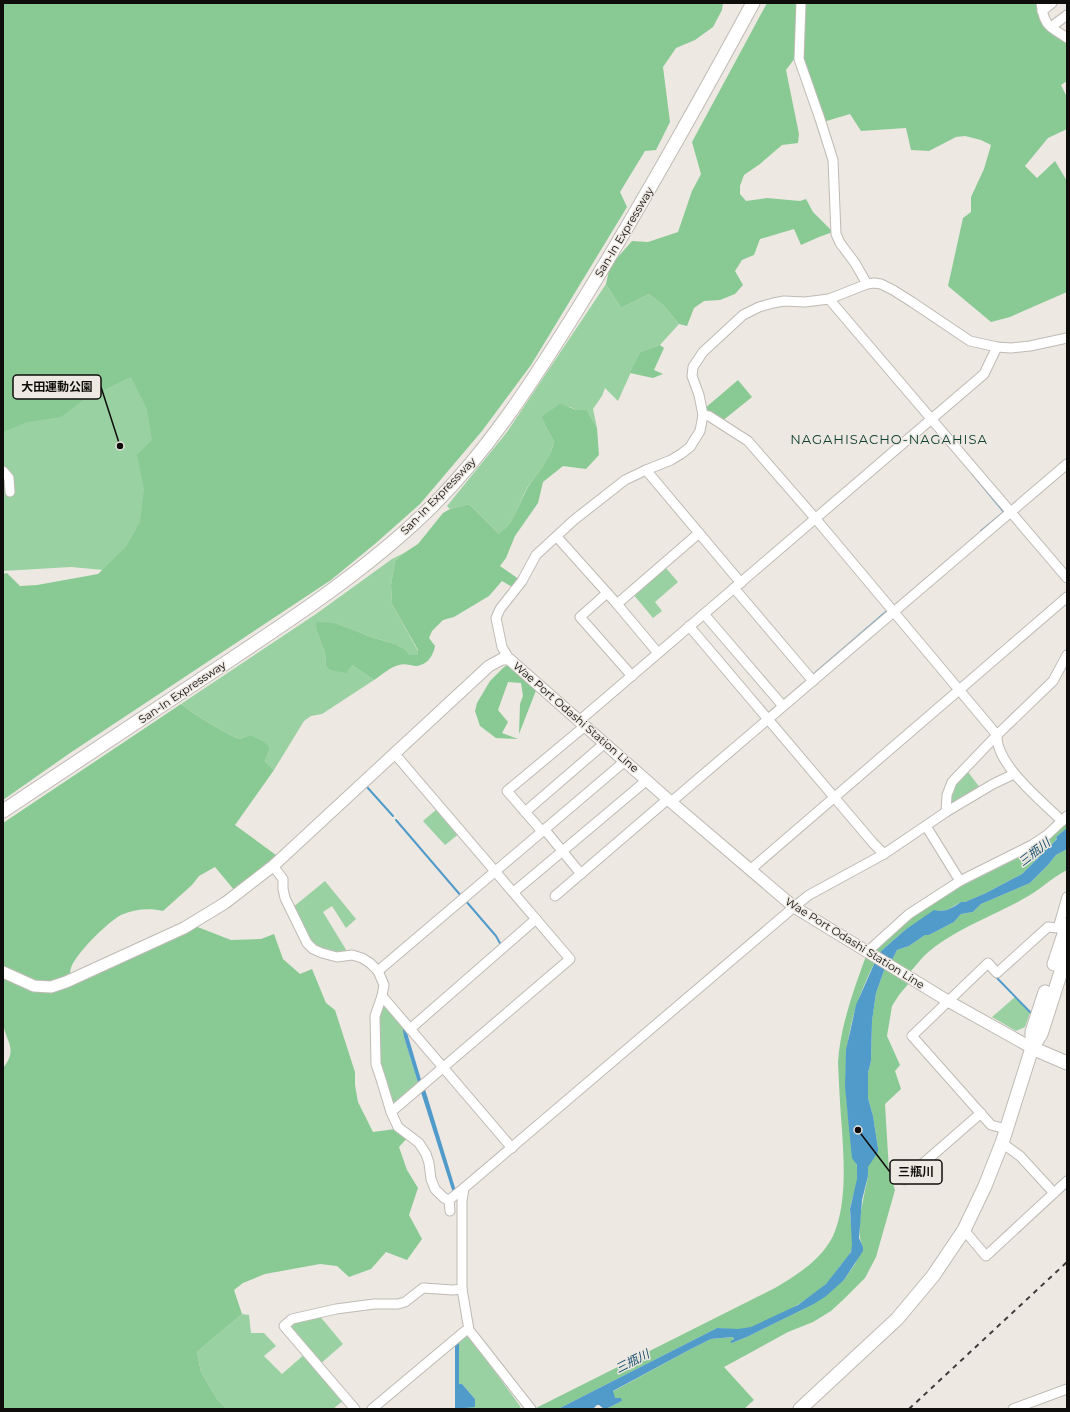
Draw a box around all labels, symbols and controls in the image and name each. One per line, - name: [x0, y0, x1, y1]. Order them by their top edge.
- street label: San-In Expressway: [592, 185, 656, 279]
- callout: 大田運動公園: [13, 375, 101, 399]
- text: 大田運動公園: [21, 379, 93, 394]
- district label: NAGAHISACHO-NAGAHISA: [790, 431, 988, 447]
- street label: San-In Expressway: [397, 454, 479, 538]
- street label: San-In Expressway: [136, 658, 228, 726]
- street label: Wae Port Odashi Station Line: [510, 659, 642, 776]
- water label: 三瓶川: [1015, 834, 1054, 869]
- street label: Wae Port Odashi Station Line: [783, 894, 928, 992]
- callout: 三瓶川: [890, 1160, 942, 1184]
- text: 三瓶川: [898, 1164, 934, 1179]
- water label: 三瓶川: [613, 1345, 653, 1376]

